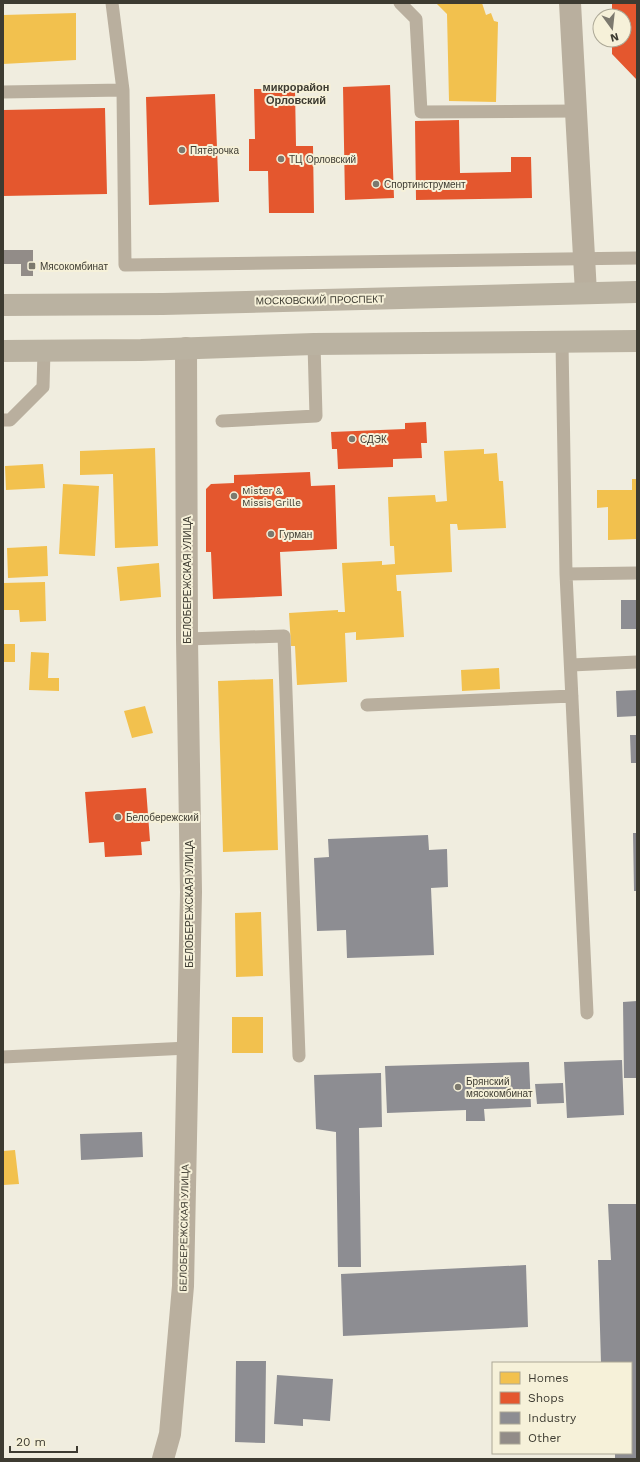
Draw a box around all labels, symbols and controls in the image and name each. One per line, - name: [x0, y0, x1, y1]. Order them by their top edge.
- north arrow: [592, 8, 632, 48]
- text: N: [609, 30, 620, 45]
- district label: микрорайон Орловский: [263, 81, 329, 107]
- marker: Пятёрочка: [177, 145, 187, 155]
- place label: Пятёрочка: [190, 145, 239, 156]
- marker: ТЦ Орловский: [276, 154, 286, 164]
- place label: ТЦ Орловский: [289, 154, 356, 165]
- marker: Спортинструмент: [371, 179, 381, 189]
- place label: Спортинструмент: [384, 179, 466, 190]
- marker: Мясокомбинат: [27, 261, 37, 271]
- place label: Мясокомбинат: [40, 261, 108, 272]
- street label: МОСКОВСКИЙ ПРОСПЕКТ: [256, 292, 384, 307]
- marker: СДЭК: [347, 434, 357, 444]
- place label: СДЭК: [360, 434, 387, 445]
- place label: Mister & Missis Grille: [242, 485, 301, 508]
- marker: Mister & Missis Grille: [229, 491, 239, 501]
- street label: БЕЛОБЕРЕЖСКАЯ УЛИЦА: [182, 516, 193, 644]
- marker: Гурман: [266, 529, 276, 539]
- place label: Гурман: [279, 529, 312, 540]
- marker: Белобережский: [113, 812, 123, 822]
- place label: Белобережский: [126, 812, 199, 823]
- street label: БЕЛОБЕРЕЖСКАЯ УЛИЦА: [184, 840, 195, 968]
- place label: Брянский мясокомбинат: [466, 1076, 533, 1099]
- marker: Брянский мясокомбинат: [453, 1082, 463, 1092]
- street label: БЕЛОБЕРЕЖСКАЯ УЛИЦА: [177, 1164, 191, 1292]
- legend: [492, 1362, 632, 1454]
- text: Homes: [528, 1371, 569, 1385]
- text: Shops: [528, 1391, 564, 1405]
- text: Industry: [528, 1411, 577, 1425]
- scale bar: [10, 1428, 77, 1454]
- text: Other: [528, 1431, 561, 1445]
- text: 20 m: [16, 1435, 46, 1449]

